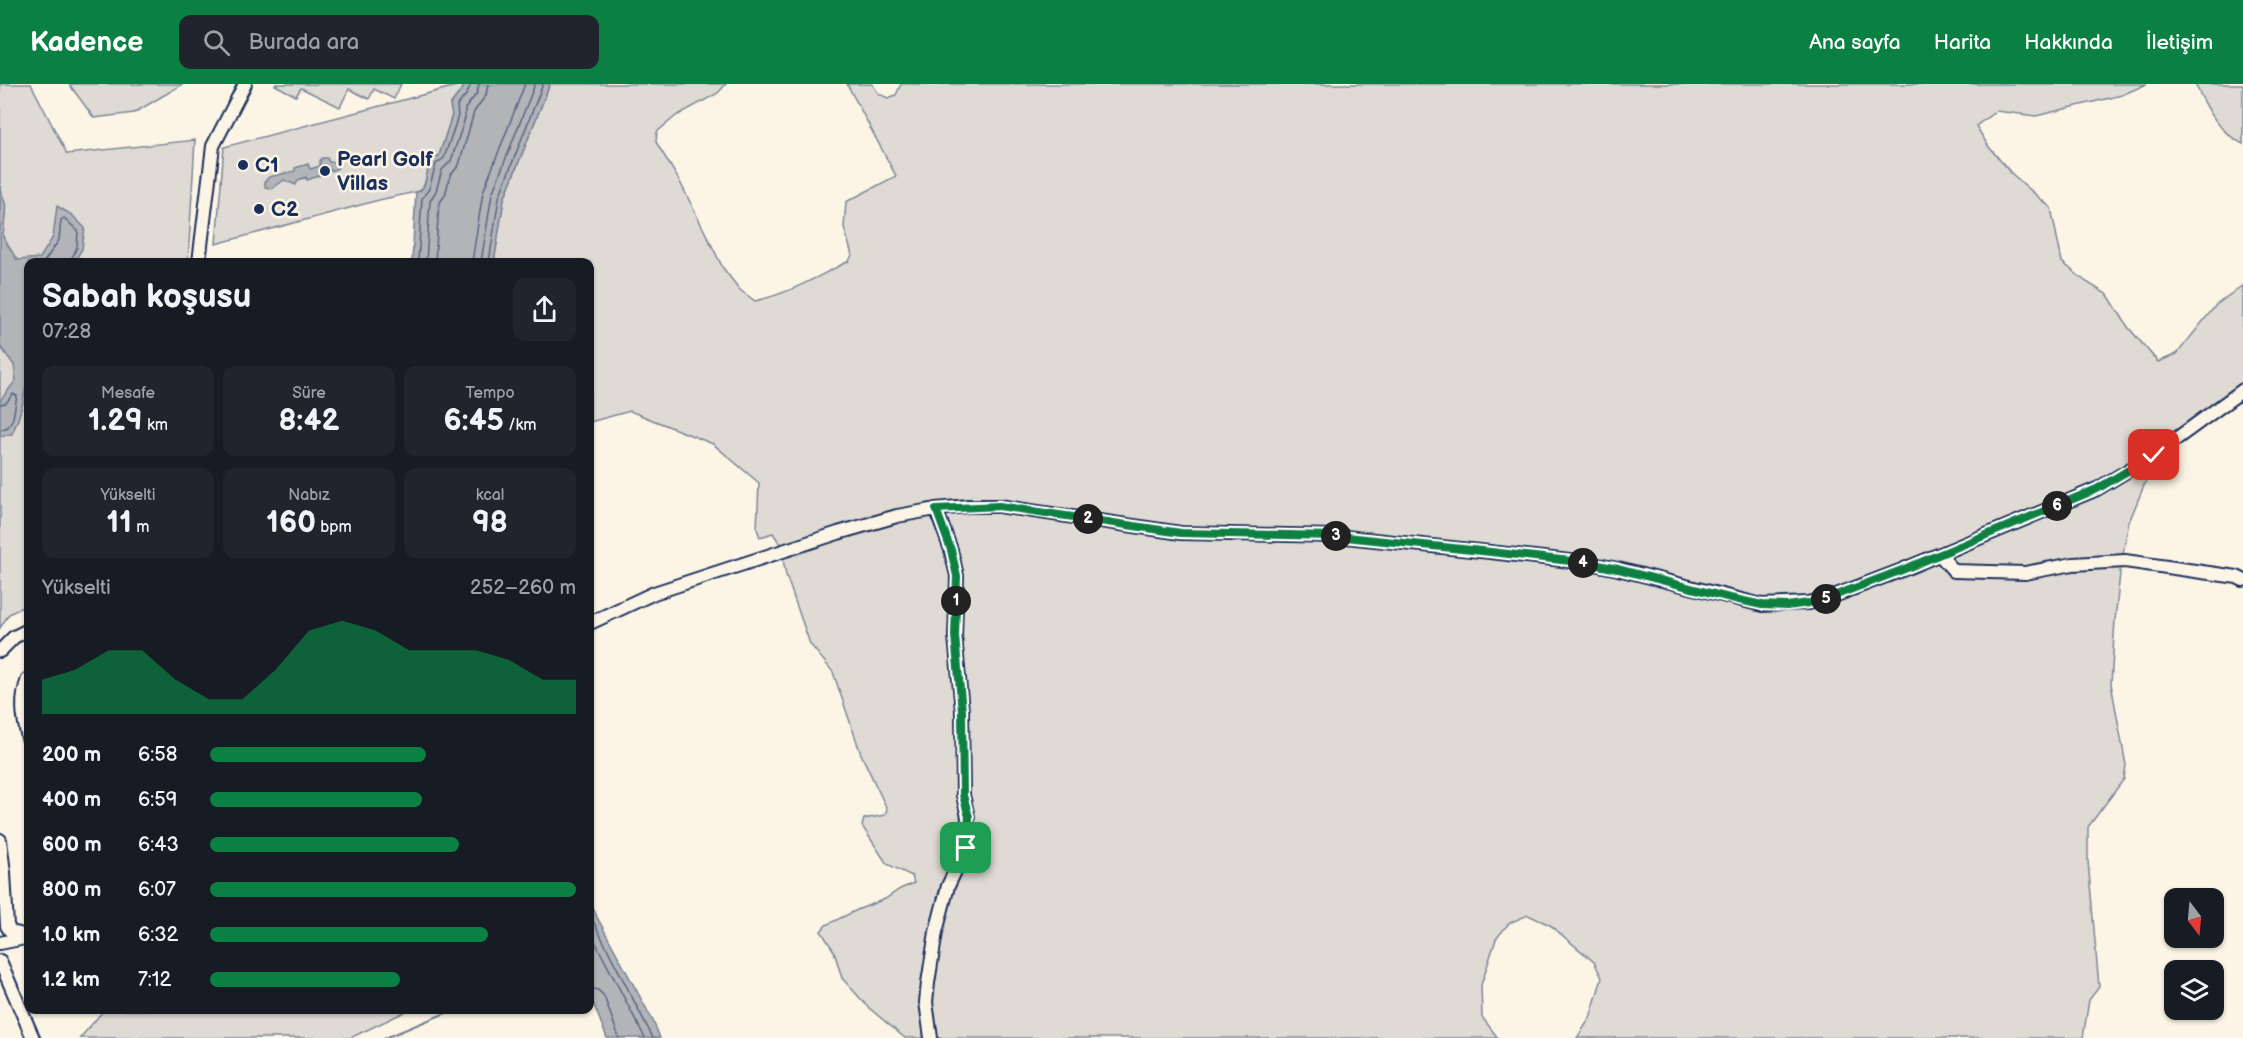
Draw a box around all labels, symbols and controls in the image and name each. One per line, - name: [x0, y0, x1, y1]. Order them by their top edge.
- search box: [179, 15, 599, 69]
- text: Kadence: [30, 26, 143, 59]
- icon: search: [200, 26, 233, 59]
- text: Burada ara: [248, 29, 359, 56]
- text: Ana sayfa: [1809, 30, 1901, 55]
- text: Harita: [1934, 30, 1991, 55]
- text: Hakkında: [2024, 30, 2113, 55]
- text: İletişim: [2146, 30, 2213, 55]
- place label: Pearl Golf Villas: [337, 147, 434, 196]
- place label: C1: [255, 153, 279, 178]
- marker: C1: [236, 158, 250, 172]
- marker: Pearl Golf Villas: [318, 164, 332, 178]
- place label: C2: [271, 197, 299, 222]
- marker: C2: [252, 202, 266, 216]
- text: Sabah koşusu: [42, 277, 251, 317]
- button: share: [513, 278, 576, 341]
- text: 07:28: [42, 320, 91, 344]
- text: Mesafe: [101, 384, 155, 403]
- text: Süre: [292, 384, 326, 403]
- text: Tempo: [465, 384, 515, 403]
- text: 1.29: [88, 403, 143, 439]
- text: 8:42: [279, 403, 339, 439]
- text: 6:45: [444, 403, 504, 439]
- text: km: [143, 416, 168, 435]
- text: /km: [504, 416, 537, 435]
- pin: [2128, 429, 2179, 480]
- icon: check: [2137, 438, 2170, 471]
- text: Yükselti: [100, 486, 156, 505]
- text: Nabız: [288, 486, 330, 505]
- text: kcal: [476, 486, 504, 505]
- pin: 6: [2042, 491, 2072, 521]
- text: 6: [2052, 496, 2062, 515]
- pin: 2: [1073, 504, 1103, 534]
- text: 11: [107, 505, 132, 541]
- text: 160: [266, 505, 316, 541]
- text: 98: [472, 505, 508, 541]
- text: 2: [1083, 509, 1093, 528]
- text: m: [132, 518, 149, 537]
- text: bpm: [316, 518, 352, 537]
- pin: 3: [1321, 521, 1351, 551]
- text: 3: [1331, 526, 1341, 545]
- pin: 4: [1568, 548, 1598, 578]
- text: 4: [1578, 553, 1588, 572]
- text: Yükselti: [42, 576, 111, 600]
- text: 252–260 m: [470, 576, 576, 600]
- pin: 5: [1811, 584, 1841, 614]
- pin: 1: [941, 586, 971, 616]
- text: 5: [1821, 589, 1831, 608]
- text: 1: [953, 591, 959, 610]
- text: 200 m: [42, 743, 101, 767]
- text: 6:58: [138, 743, 177, 767]
- text: 400 m: [42, 788, 101, 812]
- text: 6:59: [138, 788, 177, 812]
- pin: [940, 822, 991, 873]
- icon: arrive: [949, 831, 982, 864]
- text: 600 m: [42, 833, 102, 857]
- text: 6:43: [138, 833, 179, 857]
- text: 800 m: [42, 878, 101, 902]
- text: 6:07: [138, 878, 176, 902]
- north arrow: [2164, 888, 2224, 948]
- map controls: [2164, 888, 2224, 1020]
- text: 1.0 km: [42, 923, 100, 947]
- text: 6:32: [138, 923, 178, 947]
- button: layers: [2164, 960, 2224, 1020]
- text: 1.2 km: [42, 968, 100, 992]
- text: 7:12: [138, 968, 171, 992]

